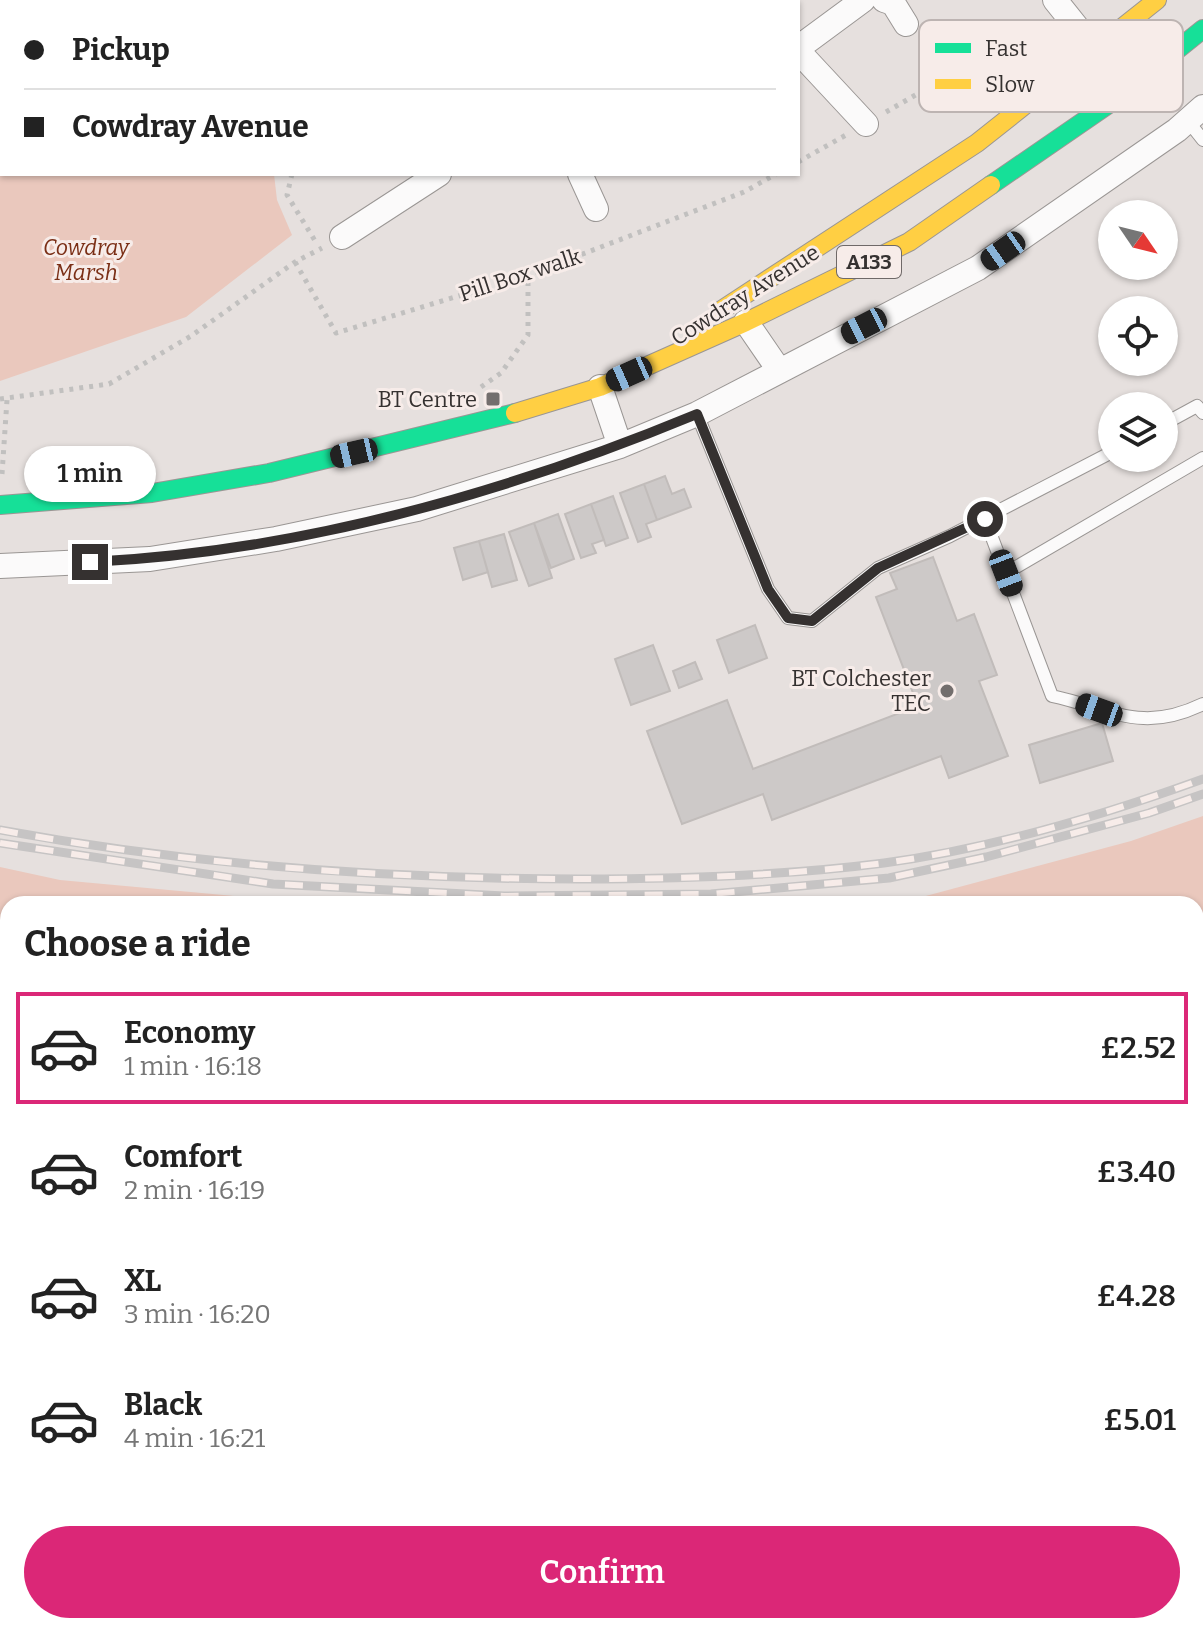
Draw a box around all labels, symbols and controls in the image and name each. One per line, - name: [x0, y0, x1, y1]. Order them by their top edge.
- legend: [919, 20, 1183, 112]
- text: Pickup: [72, 32, 170, 68]
- text: Fast: [985, 35, 1027, 62]
- text: Slow: [985, 71, 1035, 98]
- text: Cowdray Avenue: [72, 109, 309, 145]
- north arrow: [1098, 200, 1178, 280]
- map controls: [1098, 200, 1178, 472]
- car: [976, 227, 1030, 275]
- park label: Cowdray Marsh: [43, 234, 131, 286]
- street label: Cowdray Avenue: [666, 239, 824, 351]
- street label: Pill Box walk: [455, 242, 585, 307]
- road number: A133: [837, 246, 901, 278]
- button: locate: [1098, 296, 1178, 376]
- car: [837, 304, 891, 348]
- car: [602, 353, 656, 395]
- place label: BT Centre: [378, 386, 477, 413]
- marker: BT Centre: [484, 390, 502, 408]
- button: layers: [1098, 392, 1178, 472]
- car: [328, 436, 380, 470]
- callout: 1 min: [24, 446, 156, 502]
- text: 1 min: [57, 458, 123, 489]
- route start: [967, 501, 1003, 537]
- route end: [72, 544, 108, 580]
- car: [986, 546, 1026, 600]
- place label: BT Colchester TEC: [791, 665, 931, 717]
- marker: BT Colchester TEC: [938, 682, 956, 700]
- car: [1072, 691, 1126, 729]
- text: Choose a ride: [24, 922, 251, 966]
- icon: car: [28, 1012, 100, 1084]
- text: Economy: [124, 1015, 255, 1051]
- text: £2.52: [1100, 1030, 1176, 1066]
- text: 1 min · 16:18: [124, 1051, 262, 1082]
- icon: car: [28, 1136, 100, 1208]
- text: Comfort: [124, 1139, 242, 1175]
- text: £3.40: [1097, 1154, 1176, 1190]
- text: 2 min · 16:19: [124, 1175, 265, 1206]
- icon: car: [28, 1260, 100, 1332]
- text: XL: [124, 1263, 161, 1299]
- text: £4.28: [1096, 1278, 1176, 1314]
- text: 3 min · 16:20: [124, 1299, 271, 1330]
- icon: car: [28, 1384, 100, 1456]
- text: Black: [124, 1387, 202, 1423]
- text: £5.01: [1103, 1402, 1176, 1438]
- text: 4 min · 16:21: [124, 1423, 265, 1454]
- button: Confirm: [24, 1526, 1180, 1618]

